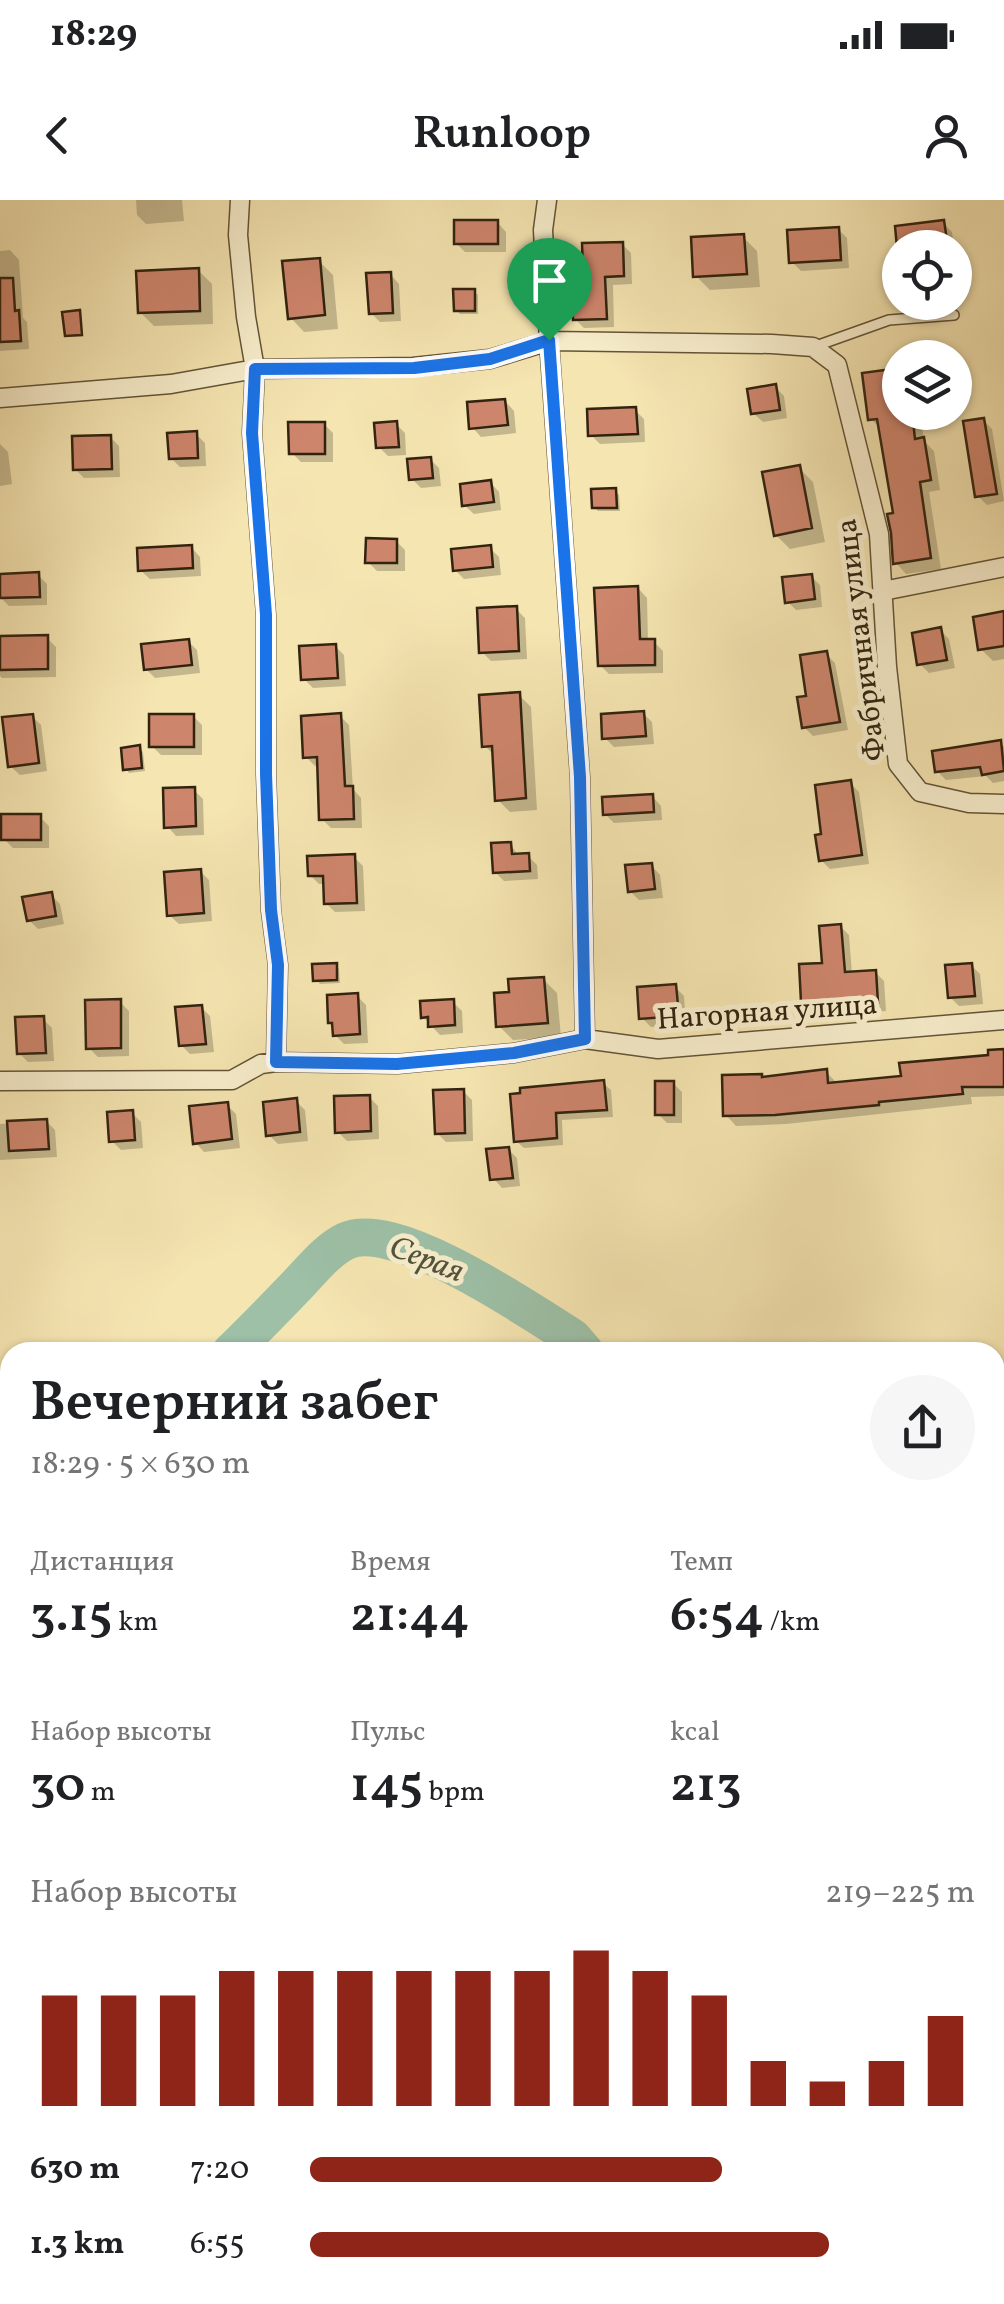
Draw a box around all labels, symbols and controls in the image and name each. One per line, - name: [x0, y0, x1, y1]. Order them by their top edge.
- text: 18:29: [50, 9, 137, 62]
- text: Runloop: [413, 104, 591, 167]
- icon: back: [30, 108, 85, 163]
- icon: person: [919, 108, 974, 163]
- map controls: [882, 230, 972, 430]
- button: locate: [882, 230, 972, 320]
- pin: [507, 238, 592, 341]
- icon: arrive: [522, 253, 577, 308]
- button: layers: [882, 340, 972, 430]
- street label: Фабричная улица: [826, 516, 898, 763]
- street label: Нагорная улица: [655, 984, 879, 1042]
- water label: Серая: [382, 1227, 470, 1295]
- text: Вечерний забег: [30, 1367, 438, 1443]
- button: share: [870, 1375, 975, 1480]
- text: 18:29 · 5 × 630 m: [30, 1443, 250, 1487]
- text: Дистанция: [30, 1543, 174, 1582]
- text: Время: [350, 1543, 431, 1582]
- text: Темп: [670, 1543, 733, 1582]
- text: 3.15: [30, 1582, 113, 1652]
- text: 21:44: [350, 1582, 470, 1652]
- text: 6:54: [670, 1582, 764, 1652]
- text: km: [113, 1603, 158, 1642]
- text: /km: [764, 1603, 820, 1642]
- text: Набор высоты: [30, 1713, 211, 1752]
- text: Пульс: [350, 1713, 426, 1752]
- text: kcal: [670, 1713, 720, 1752]
- text: 30: [30, 1752, 85, 1822]
- text: 145: [350, 1752, 423, 1822]
- text: 213: [670, 1752, 742, 1822]
- text: m: [85, 1773, 116, 1812]
- text: bpm: [423, 1773, 485, 1812]
- text: Набор высоты: [30, 1872, 237, 1916]
- text: 219–225 m: [825, 1872, 975, 1916]
- text: 630 m: [30, 2148, 120, 2192]
- text: 7:20: [190, 2148, 249, 2192]
- text: 1.3 km: [30, 2223, 124, 2267]
- text: 6:55: [190, 2223, 245, 2267]

